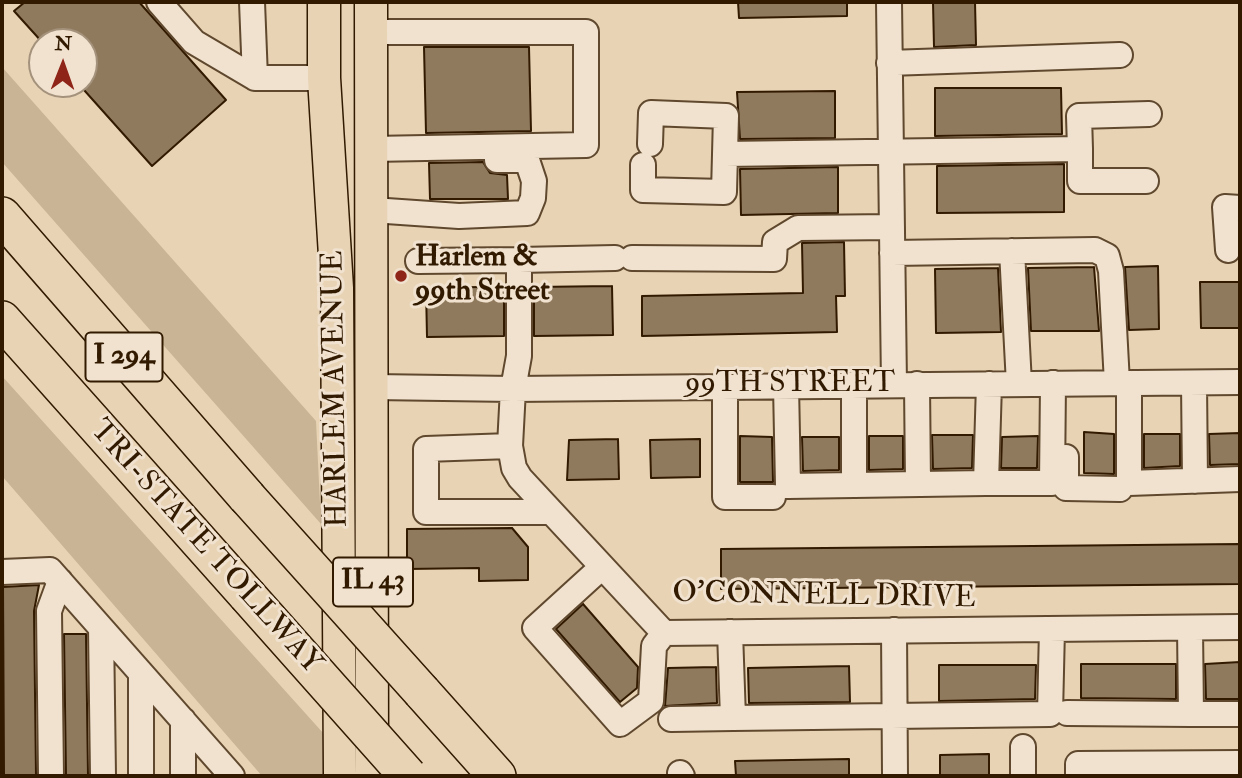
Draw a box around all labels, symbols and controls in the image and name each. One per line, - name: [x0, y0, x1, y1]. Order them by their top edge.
- north arrow: [28, 28, 98, 98]
- text: N: [55, 32, 72, 56]
- place label: Harlem & 99th Street: [415, 241, 550, 312]
- street label: HARLEM AVENUE: [317, 250, 357, 528]
- marker: Harlem & 99th Street: [393, 268, 409, 284]
- road number: I 294: [86, 332, 162, 382]
- street label: 99TH STREET: [685, 367, 895, 403]
- street label: TRI-STATE TOLLWAY: [81, 413, 329, 683]
- road number: IL 43: [333, 558, 413, 606]
- street label: O'CONNELL DRIVE: [672, 576, 976, 618]

